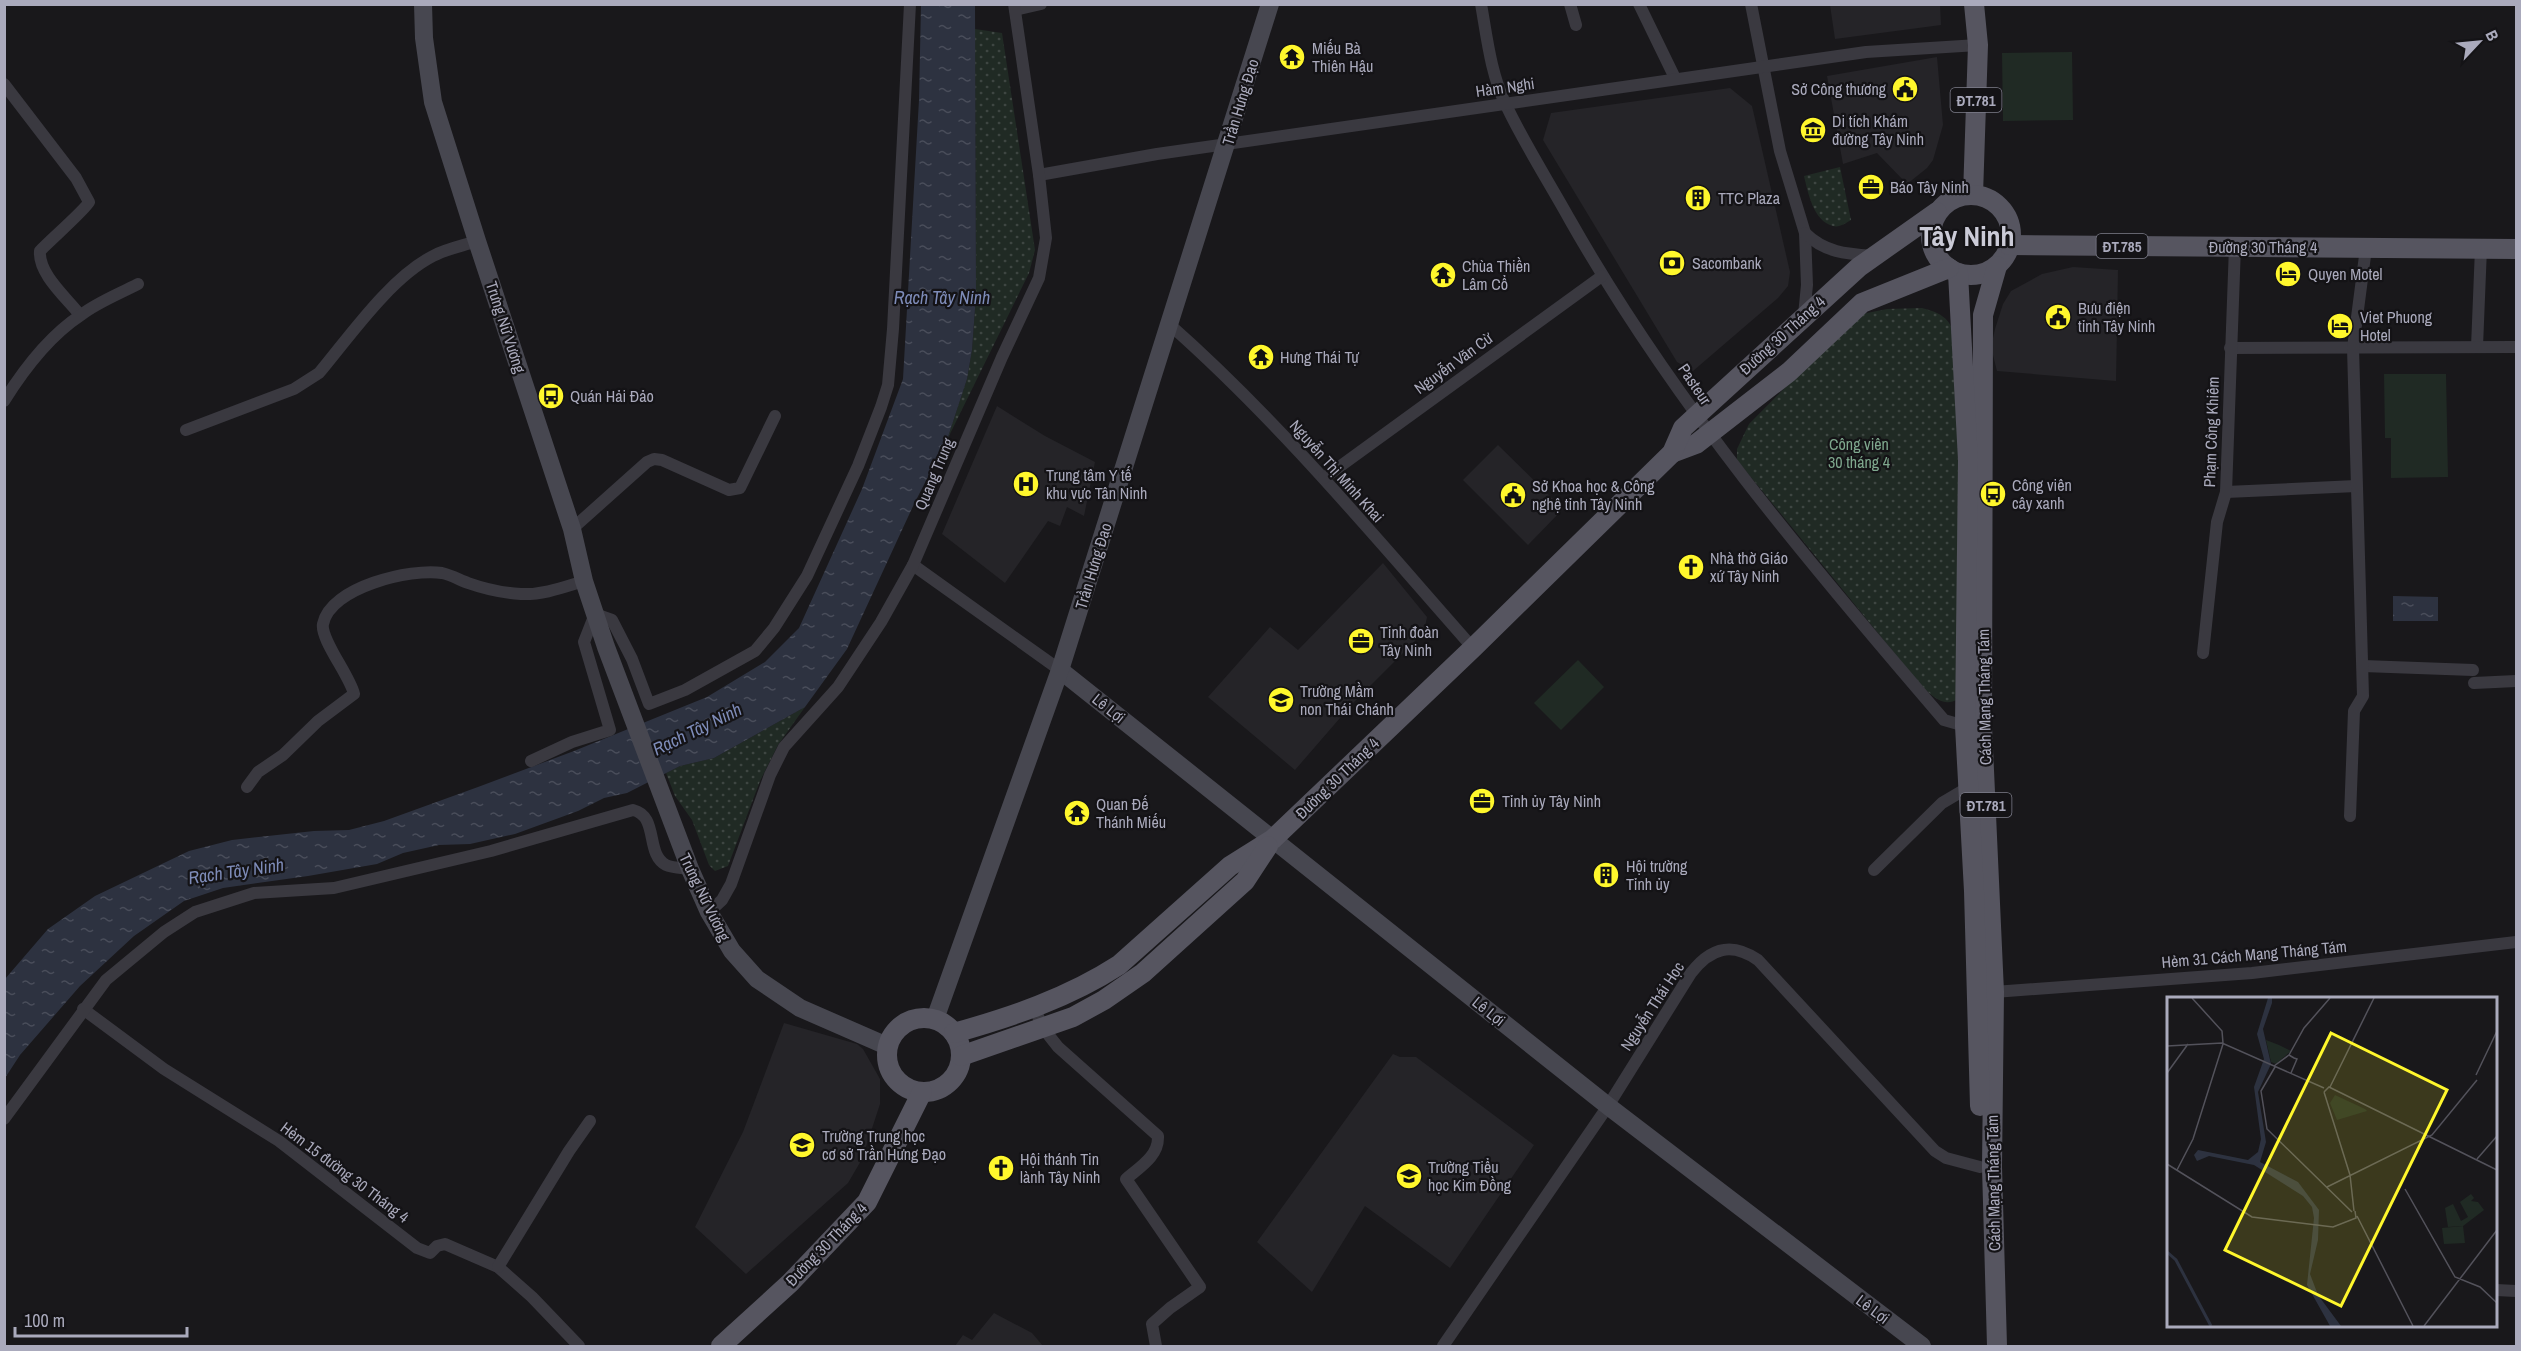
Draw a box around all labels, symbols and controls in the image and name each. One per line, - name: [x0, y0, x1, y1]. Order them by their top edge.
- north arrow: [2449, 12, 2509, 72]
- text: B: [2481, 26, 2504, 45]
- place label: Miếu Bà Thiên Hậu: [1312, 37, 1373, 77]
- temple icon: Miếu Bà Thiên Hậu: [1277, 42, 1307, 72]
- street label: Trần Hưng Đạo: [1216, 56, 1264, 148]
- street label: Hàm Nghi: [1474, 72, 1536, 102]
- public building icon: Sở Công thương: [1890, 74, 1920, 104]
- place label: Sở Công thương: [1791, 78, 1887, 100]
- road number: ĐT.781: [1950, 88, 2002, 112]
- place label: Di tích Khám đường Tây Ninh: [1832, 110, 1924, 150]
- museum icon: Di tích Khám đường Tây Ninh: [1798, 115, 1828, 145]
- office icon: Báo Tây Ninh: [1856, 172, 1886, 202]
- place label: Báo Tây Ninh: [1890, 176, 1969, 198]
- building icon: TTC Plaza: [1683, 183, 1713, 213]
- place label: TTC Plaza: [1718, 187, 1781, 209]
- district label: Tây Ninh: [1919, 217, 2015, 255]
- road number: ĐT.785: [2096, 234, 2148, 258]
- street label: Đường 30 Tháng 4: [2209, 236, 2317, 258]
- bank icon: Sacombank: [1657, 248, 1687, 278]
- place label: Sacombank: [1692, 252, 1762, 274]
- place label: Chùa Thiền Lâm Cổ: [1462, 255, 1530, 295]
- hotel icon: Quyen Motel: [2273, 259, 2303, 289]
- temple icon: Chùa Thiền Lâm Cổ: [1428, 260, 1458, 290]
- place label: Quyen Motel: [2308, 263, 2382, 285]
- street label: Trưng Nữ Vương: [481, 278, 531, 376]
- water label: Rạch Tây Ninh: [894, 285, 990, 310]
- street label: Đường 30 Tháng 4: [1734, 291, 1830, 379]
- place label: Bưu điện tỉnh Tây Ninh: [2078, 297, 2155, 337]
- public building icon: Bưu điện tỉnh Tây Ninh: [2043, 302, 2073, 332]
- place label: Viet Phuong Hotel: [2360, 306, 2433, 346]
- hotel icon: Viet Phuong Hotel: [2325, 311, 2355, 341]
- street label: Nguyễn Văn Cừ: [1409, 327, 1497, 399]
- temple icon: Hưng Thái Tự: [1246, 342, 1276, 372]
- place label: Hưng Thái Tự: [1280, 346, 1359, 368]
- street label: Pasteur: [1673, 359, 1717, 409]
- street label: Phạm Công Khiêm: [2198, 376, 2224, 488]
- bus stop icon: Quán Hải Đảo: [536, 381, 566, 411]
- place label: Quán Hải Đảo: [570, 385, 654, 407]
- street label: Nguyễn Thị Minh Khai: [1285, 415, 1389, 527]
- park label: Công viên 30 tháng 4: [1828, 433, 1890, 473]
- street label: Quang Trung: [909, 434, 959, 514]
- place label: Trung tâm Y tế khu vực Tân Ninh: [1046, 464, 1147, 504]
- hospital icon: Trung tâm Y tế khu vực Tân Ninh: [1011, 469, 1041, 499]
- place label: Công viên cây xanh: [2012, 474, 2072, 514]
- place label: Sở Khoa học & Công nghệ tỉnh Tây Ninh: [1532, 475, 1655, 515]
- bus stop icon: Công viên cây xanh: [1978, 479, 2008, 509]
- public building icon: Sở Khoa học & Công nghệ tỉnh Tây Ninh: [1498, 480, 1528, 510]
- street label: Trần Hưng Đạo: [1069, 520, 1117, 612]
- place label: Nhà thờ Giáo xứ Tây Ninh: [1710, 547, 1788, 587]
- church icon: Nhà thờ Giáo xứ Tây Ninh: [1676, 552, 1706, 582]
- place label: Tỉnh đoàn Tây Ninh: [1380, 621, 1439, 661]
- office icon: Tỉnh đoàn Tây Ninh: [1346, 626, 1376, 656]
- street label: Cách Mạng Tháng Tám: [1972, 629, 1996, 765]
- place label: Trường Mầm non Thái Chánh: [1300, 680, 1394, 720]
- school or university icon: Trường Mầm non Thái Chánh: [1266, 685, 1296, 715]
- street label: Lê Lợi: [1088, 688, 1130, 728]
- water label: Rạch Tây Ninh: [648, 697, 746, 761]
- street label: Đường 30 Tháng 4: [1290, 732, 1384, 824]
- office icon: Tỉnh ủy Tây Ninh: [1467, 786, 1497, 816]
- place label: Tỉnh ủy Tây Ninh: [1502, 790, 1601, 812]
- place label: Quan Đế Thánh Miếu: [1096, 793, 1166, 833]
- road number: ĐT.781: [1960, 793, 2012, 817]
- temple icon: Quan Đế Thánh Miếu: [1062, 798, 1092, 828]
- street label: Trưng Nữ Vương: [674, 849, 736, 945]
- water label: Rạch Tây Ninh: [186, 852, 286, 890]
- place label: Hội trường Tỉnh ủy: [1626, 855, 1688, 895]
- building icon: Hội trường Tỉnh ủy: [1591, 860, 1621, 890]
- street label: Hẻm 31 Cách Mạng Tháng Tám: [2161, 935, 2347, 973]
- street label: Nguyễn Thái Học: [1615, 957, 1689, 1055]
- street label: Lê Lợi: [1468, 991, 1510, 1031]
- inset map: [2167, 997, 2497, 1327]
- street label: Cách Mạng Tháng Tám: [1981, 1115, 2005, 1251]
- street label: Hẻm 15 đường 30 Tháng 4: [276, 1116, 414, 1228]
- place label: Trường Trung học cơ sở Trần Hưng Đạo: [822, 1125, 946, 1165]
- school or university icon: Trường Trung học cơ sở Trần Hưng Đạo: [787, 1130, 817, 1160]
- place label: Hội thánh Tin lành Tây Ninh: [1020, 1148, 1100, 1188]
- church icon: Hội thánh Tin lành Tây Ninh: [986, 1153, 1016, 1183]
- place label: Trường Tiểu học Kim Đồng: [1428, 1156, 1512, 1196]
- school or university icon: Trường Tiểu học Kim Đồng: [1394, 1161, 1424, 1191]
- street label: Đường 30 Tháng 4: [780, 1197, 872, 1291]
- street label: Lê Lợi: [1852, 1289, 1894, 1329]
- scale bar: [15, 1300, 188, 1338]
- text: 100 m: [24, 1308, 65, 1333]

